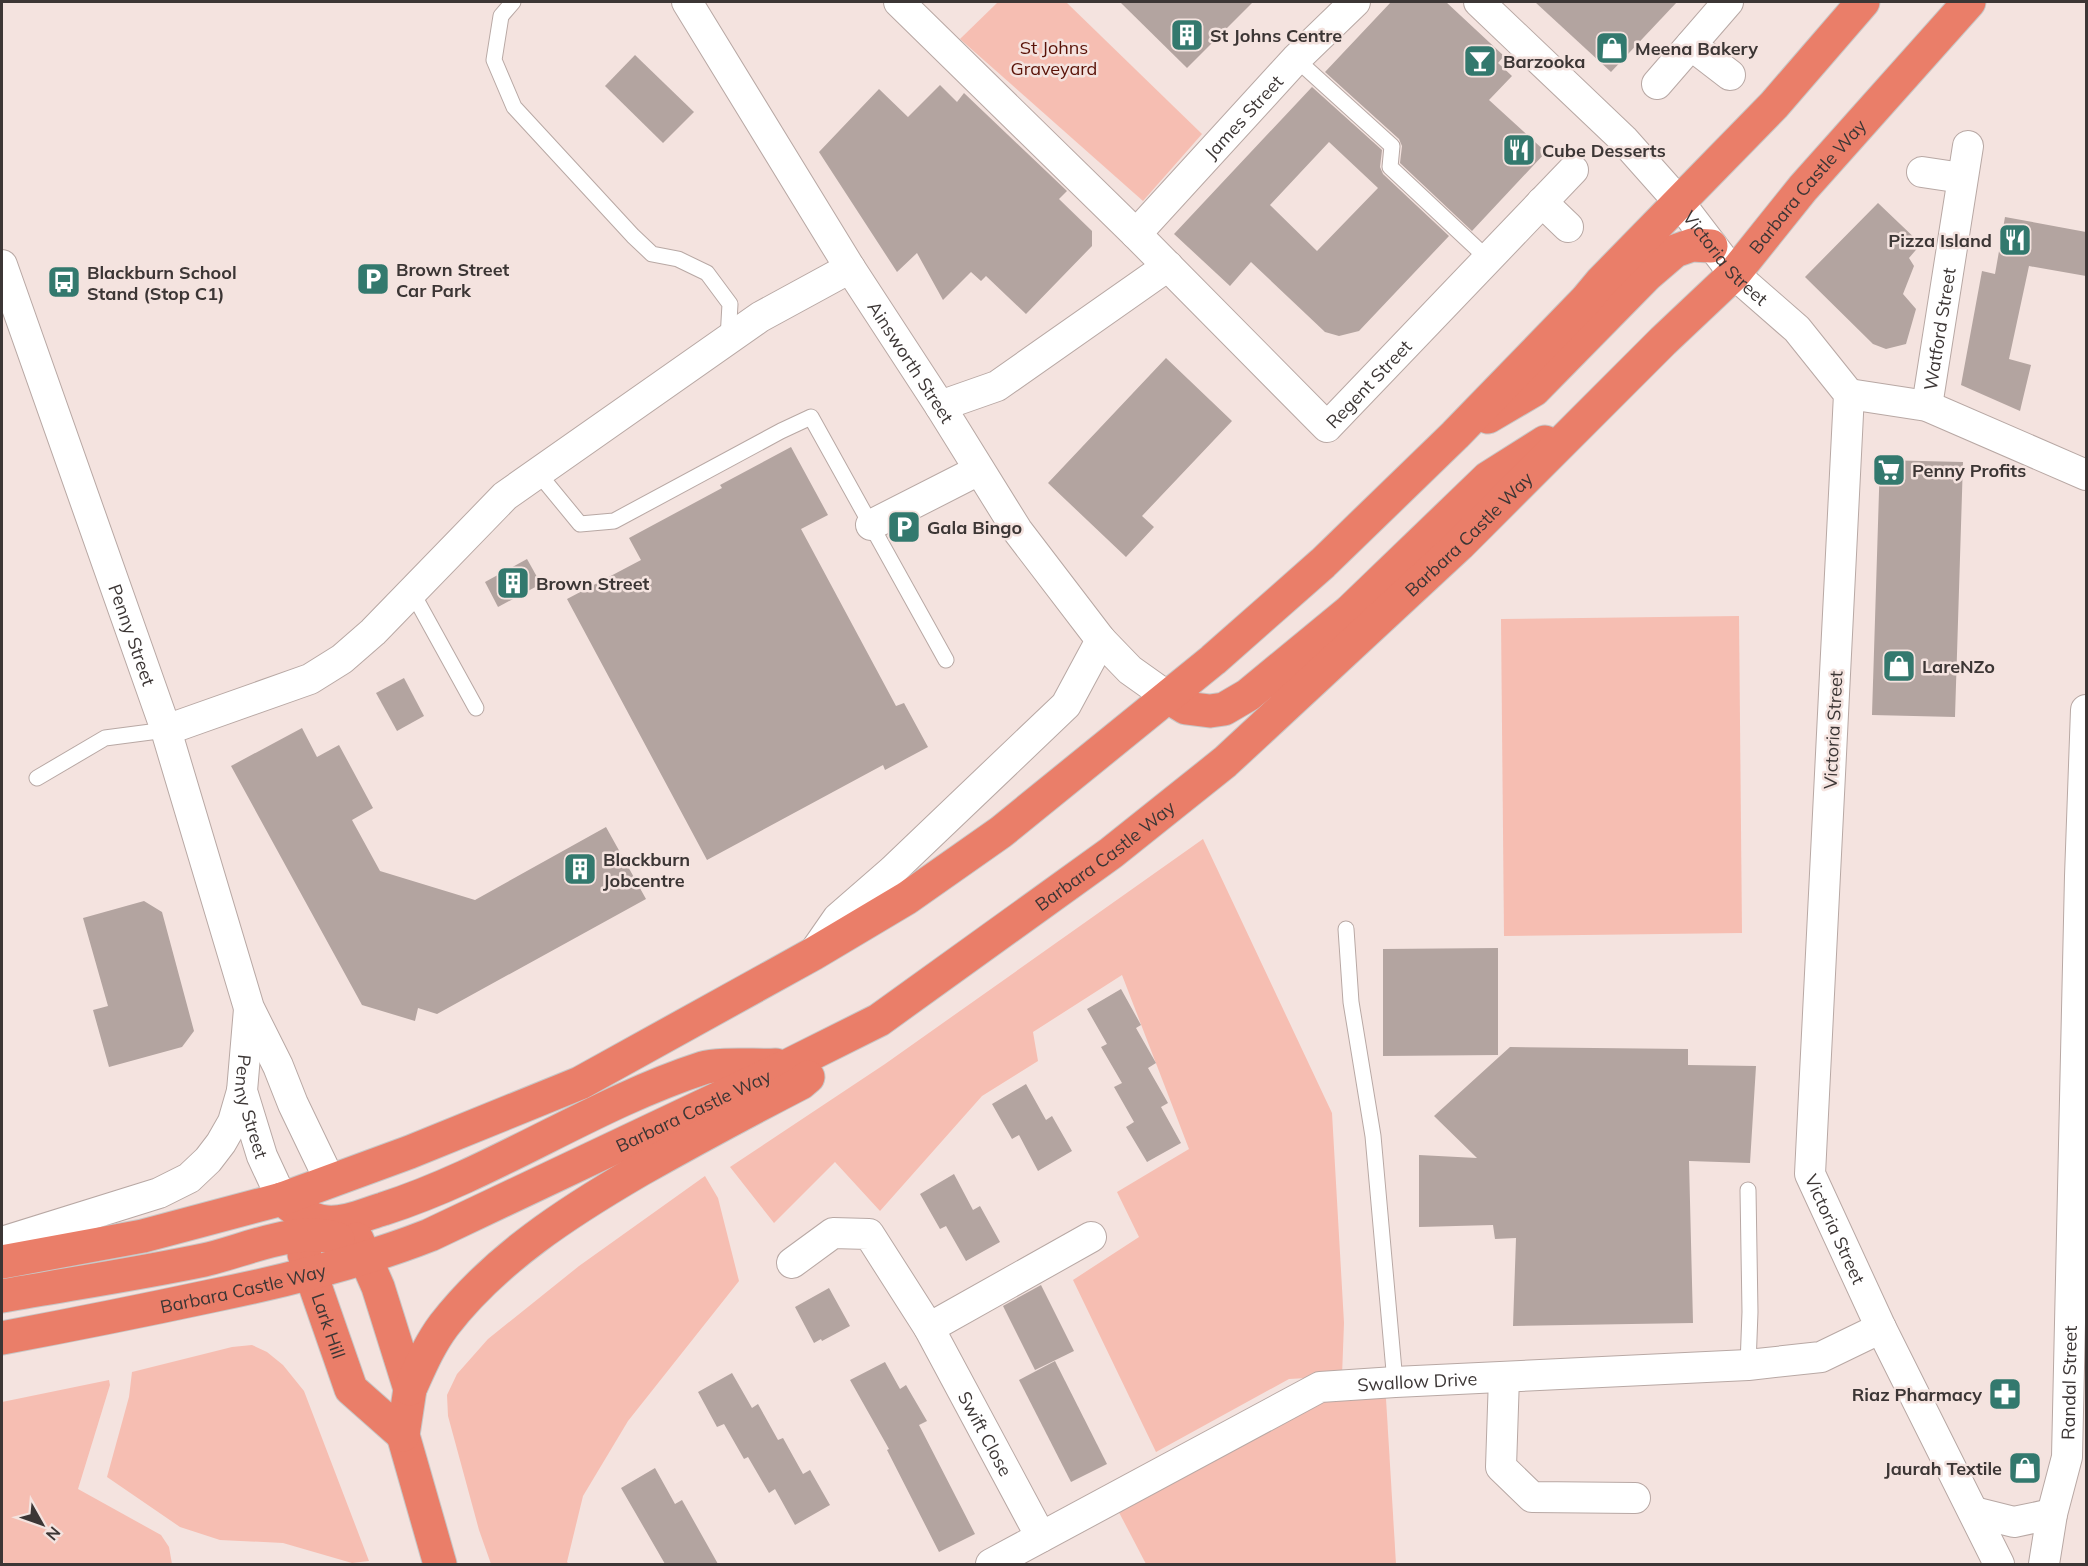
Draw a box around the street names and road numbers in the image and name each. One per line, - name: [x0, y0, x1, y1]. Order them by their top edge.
- street label: James Street: [1199, 70, 1287, 163]
- street label: Barbara Castle Way: [1744, 114, 1871, 258]
- street label: Victoria Street: [1678, 206, 1773, 310]
- street label: Watford Street: [1918, 266, 1960, 392]
- street label: Ainsworth Street: [863, 296, 959, 427]
- street label: Regent Street: [1321, 335, 1416, 433]
- street label: Barbara Castle Way: [1400, 466, 1538, 601]
- street label: Penny Street: [104, 581, 161, 689]
- street label: Victoria Street: [1818, 670, 1848, 790]
- street label: Barbara Castle Way: [1030, 795, 1180, 916]
- street label: Penny Street: [230, 1054, 274, 1161]
- street label: Barbara Castle Way: [612, 1064, 775, 1157]
- street label: Victoria Street: [1800, 1170, 1871, 1288]
- street label: Barbara Castle Way: [158, 1258, 329, 1318]
- street label: Lark Hill: [307, 1290, 351, 1362]
- street label: Randal Street: [2056, 1325, 2081, 1440]
- street label: Swallow Drive: [1357, 1367, 1478, 1396]
- street label: Swift Close: [953, 1387, 1018, 1480]

